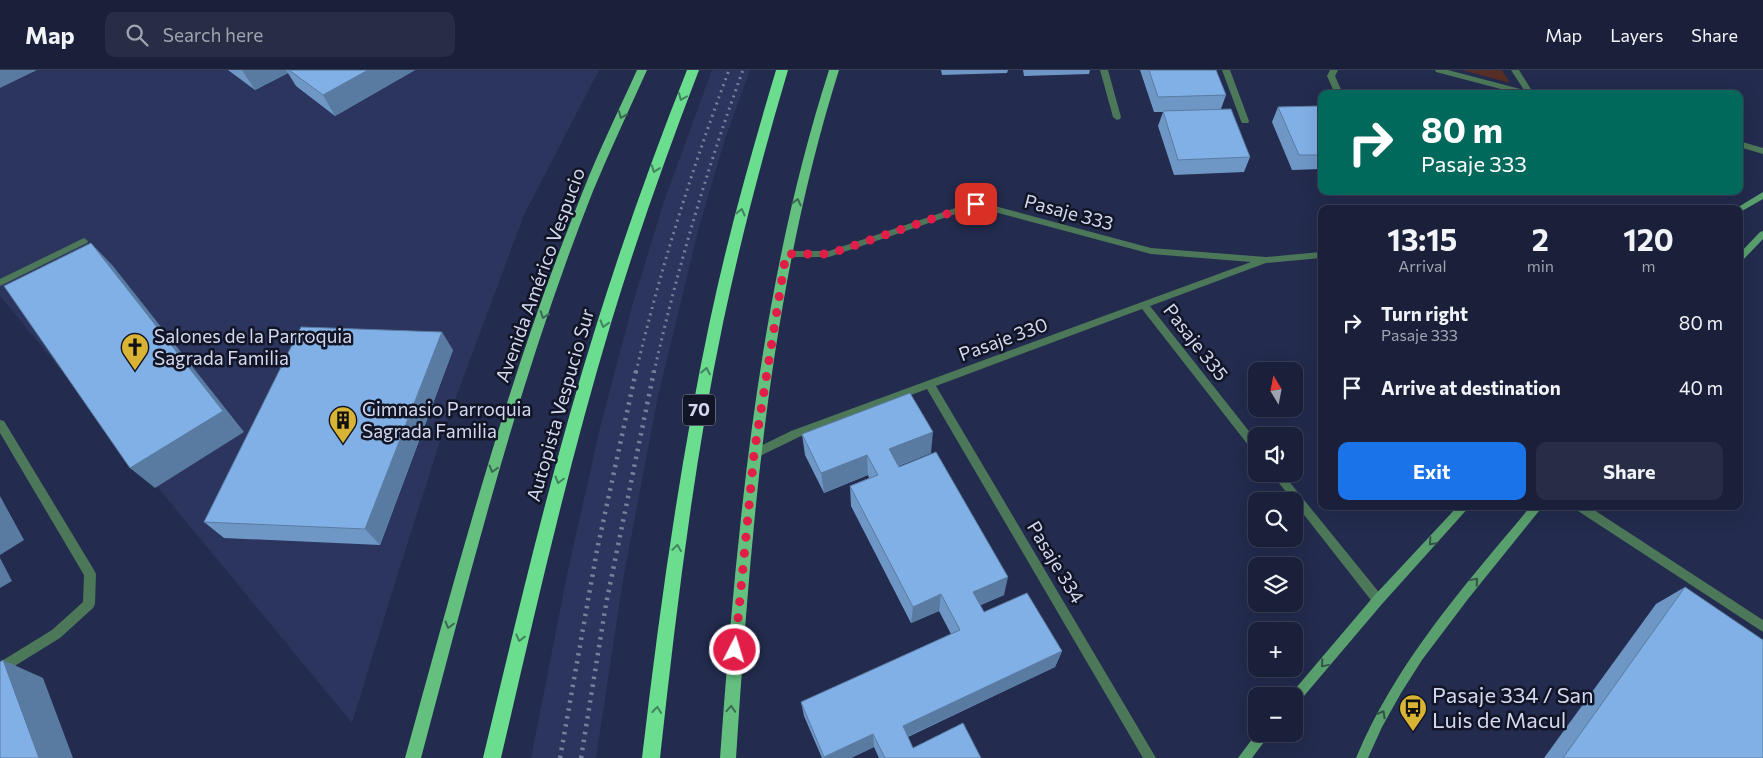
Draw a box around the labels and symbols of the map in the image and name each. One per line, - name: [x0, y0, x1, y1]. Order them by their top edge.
- one-way arrow: [678, 92, 689, 101]
- one-way arrow: [618, 110, 629, 119]
- street label: Avenida Américo Vespucio: [490, 164, 589, 385]
- one-way arrow: [651, 165, 661, 173]
- pin: [955, 183, 997, 225]
- street label: Pasaje 333: [1022, 189, 1116, 234]
- one-way arrow: [792, 197, 802, 206]
- one-way arrow: [735, 208, 746, 217]
- street label: Pasaje 335: [1159, 299, 1234, 385]
- street label: Autopista Vespucio Sur: [521, 305, 598, 504]
- one-way arrow: [540, 310, 550, 318]
- street label: Pasaje 330: [955, 312, 1050, 365]
- one-way arrow: [599, 319, 609, 327]
- place label: Salones de la Parroquia Sagrada Familia: [154, 324, 352, 369]
- church icon: Salones de la Parroquia Sagrada Familia: [120, 332, 150, 371]
- north arrow: [1248, 362, 1302, 418]
- one-way arrow: [700, 366, 710, 375]
- road number: 70: [683, 394, 715, 426]
- place label: Gimnasio Parroquia Sagrada Familia: [362, 397, 531, 442]
- building icon: Gimnasio Parroquia Sagrada Familia: [328, 405, 358, 444]
- one-way arrow: [489, 464, 499, 473]
- one-way arrow: [554, 475, 565, 484]
- street label: Pasaje 334: [1023, 516, 1090, 607]
- one-way arrow: [1428, 536, 1437, 545]
- one-way arrow: [671, 544, 682, 552]
- one-way arrow: [1469, 577, 1478, 586]
- one-way arrow: [445, 621, 455, 629]
- position arrow: [708, 623, 760, 675]
- one-way arrow: [515, 633, 526, 642]
- one-way arrow: [1320, 658, 1329, 667]
- place label: Pasaje 334 / San Luis de Macul: [1432, 681, 1594, 733]
- bus stop icon: Pasaje 334 / San Luis de Macul: [1398, 693, 1428, 732]
- one-way arrow: [651, 705, 662, 713]
- one-way arrow: [726, 705, 737, 713]
- one-way arrow: [1376, 710, 1386, 719]

